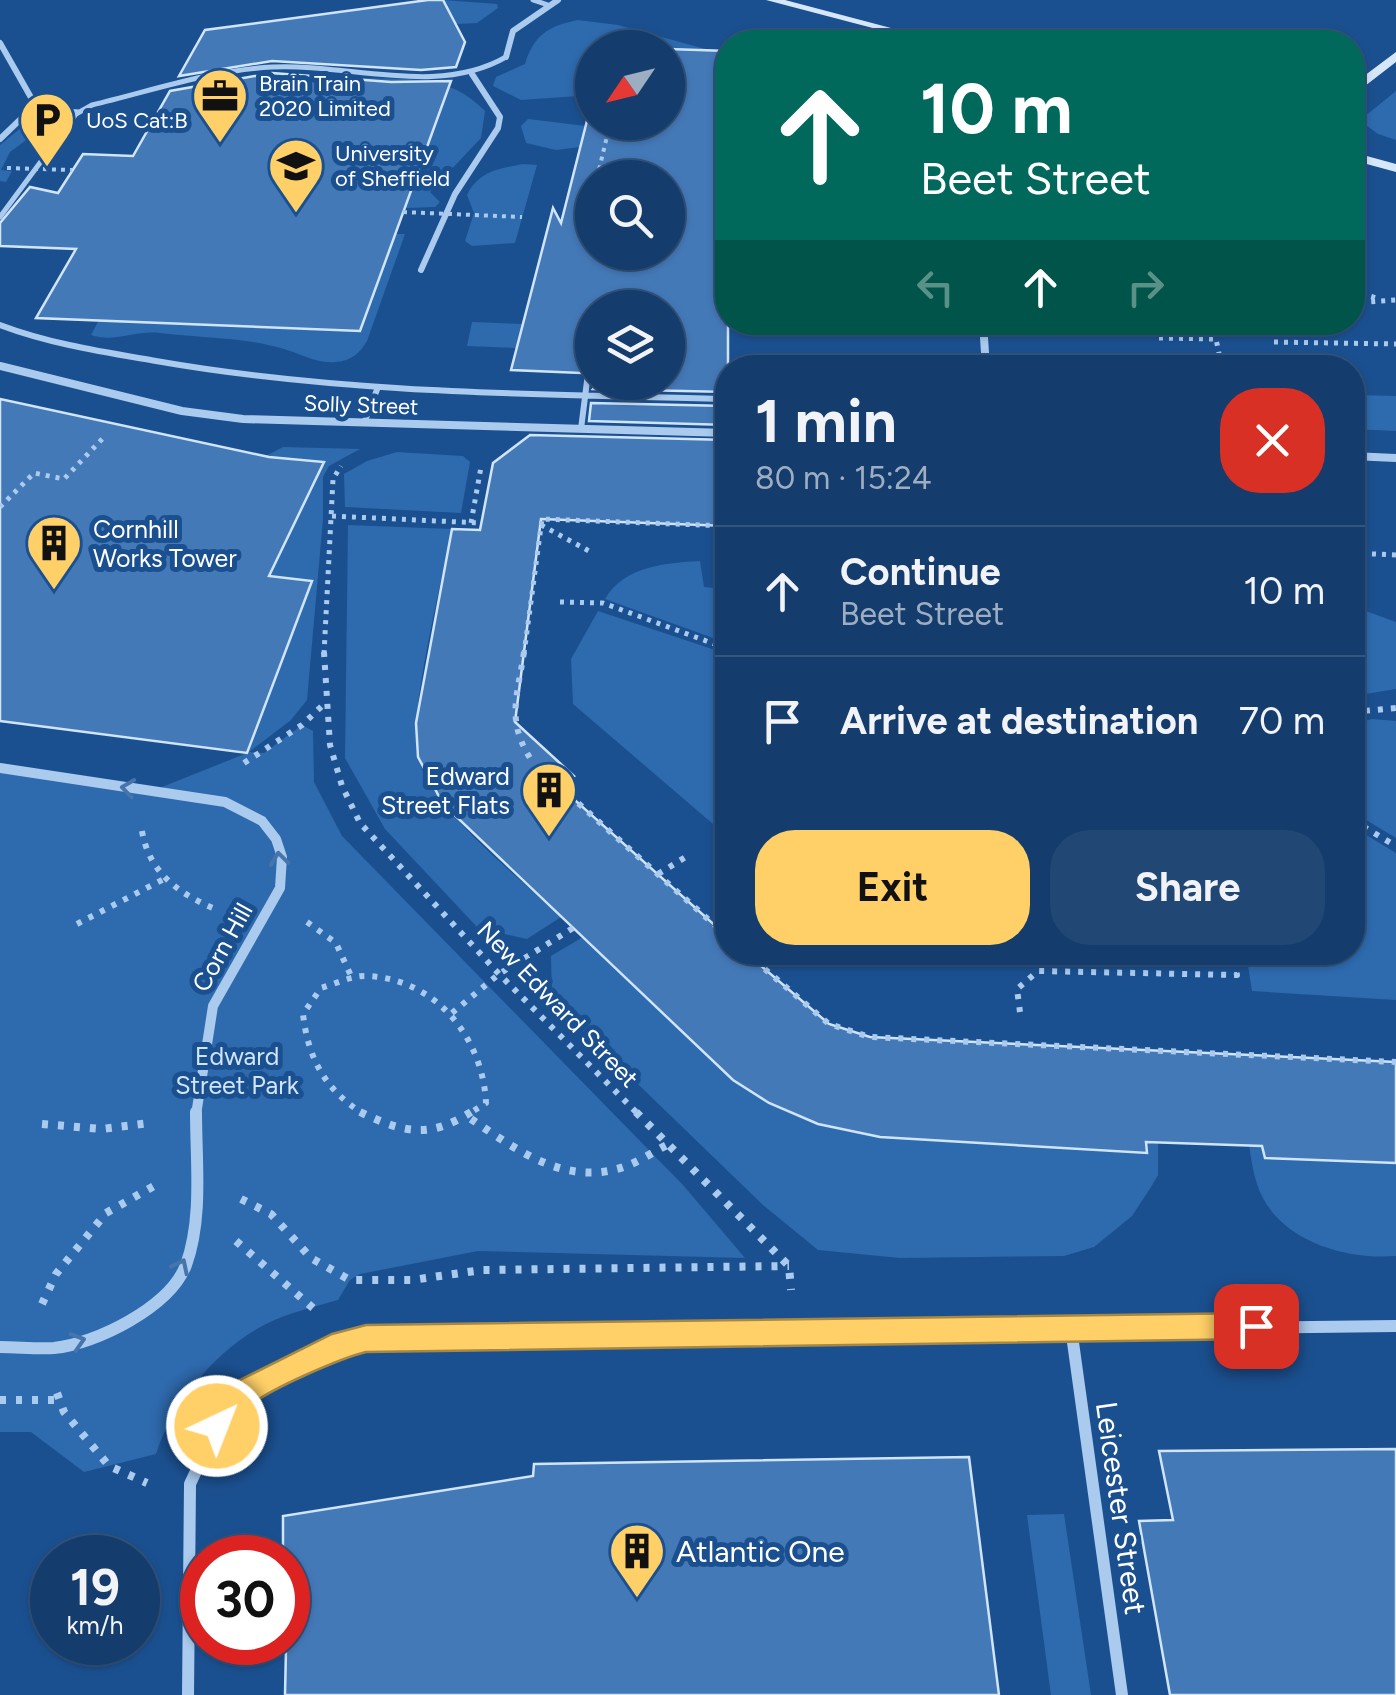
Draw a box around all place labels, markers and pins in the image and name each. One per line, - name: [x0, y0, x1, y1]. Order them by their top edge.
- office icon: Brain Train 2020 Limited: [190, 66, 250, 145]
- place label: Brain Train 2020 Limited: [259, 70, 391, 122]
- parking icon: UoS Cat:B: [17, 90, 77, 169]
- place label: UoS Cat:B: [86, 107, 188, 134]
- school or university icon: University of Sheffield: [266, 136, 326, 215]
- place label: University of Sheffield: [335, 140, 450, 192]
- building icon: Cornhill Works Tower: [24, 513, 84, 592]
- place label: Cornhill Works Tower: [93, 514, 237, 573]
- building icon: Edward Street Flats: [519, 760, 579, 839]
- place label: Edward Street Flats: [381, 761, 510, 820]
- pin: [1214, 1284, 1299, 1369]
- building icon: Atlantic One: [607, 1521, 667, 1600]
- place label: Atlantic One: [676, 1533, 845, 1570]

